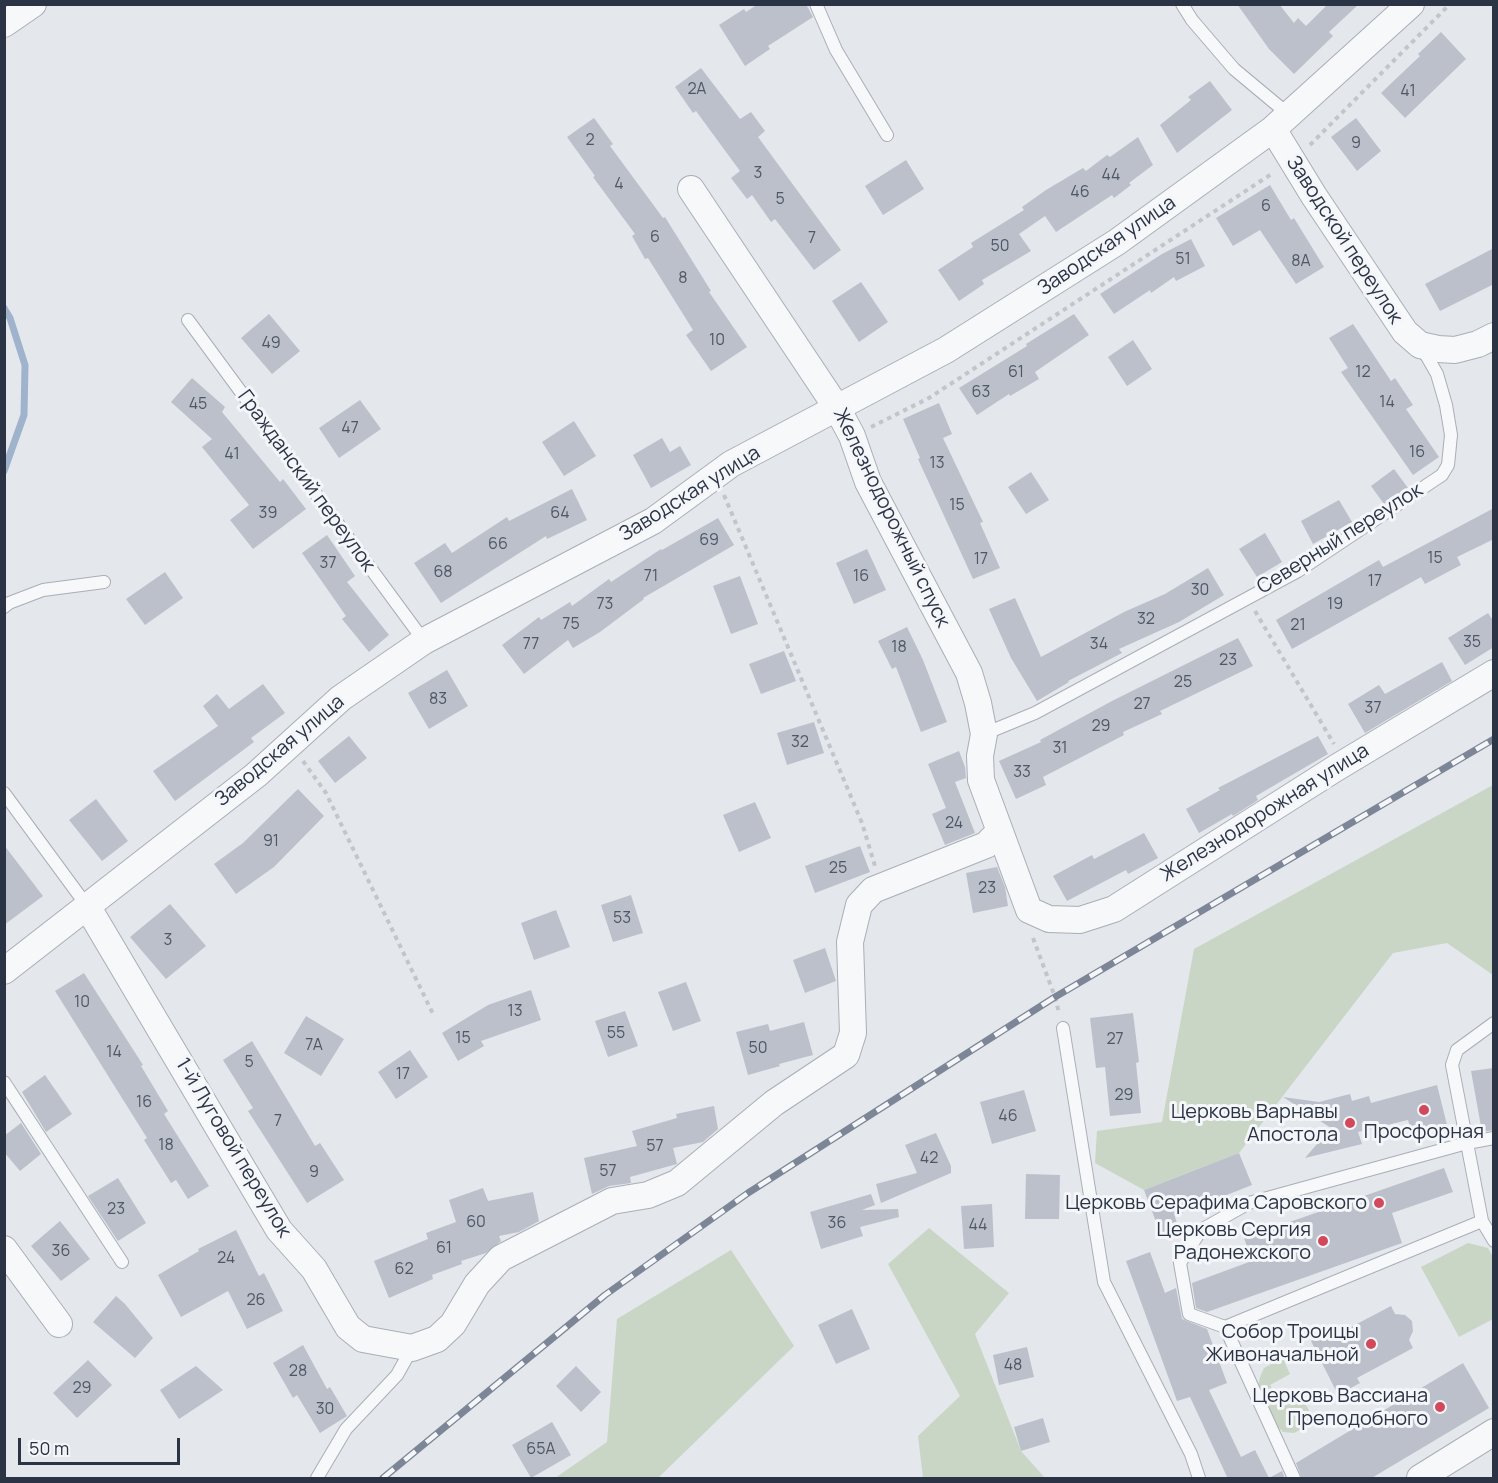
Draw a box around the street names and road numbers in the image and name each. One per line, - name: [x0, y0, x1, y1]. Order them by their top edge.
- street label: Заводской переулок: [1281, 152, 1407, 328]
- street label: Заводская улица: [1033, 191, 1181, 301]
- street label: Гражданский переулок: [232, 386, 380, 576]
- street label: Железнодорожный спуск: [827, 404, 955, 632]
- street label: Заводская улица: [615, 441, 765, 547]
- street label: Северный переулок: [1253, 478, 1427, 600]
- street label: Заводская улица: [211, 690, 349, 812]
- street label: Железнодорожная улица: [1156, 739, 1374, 887]
- street label: 1-й Луговой переулок: [170, 1054, 296, 1242]

